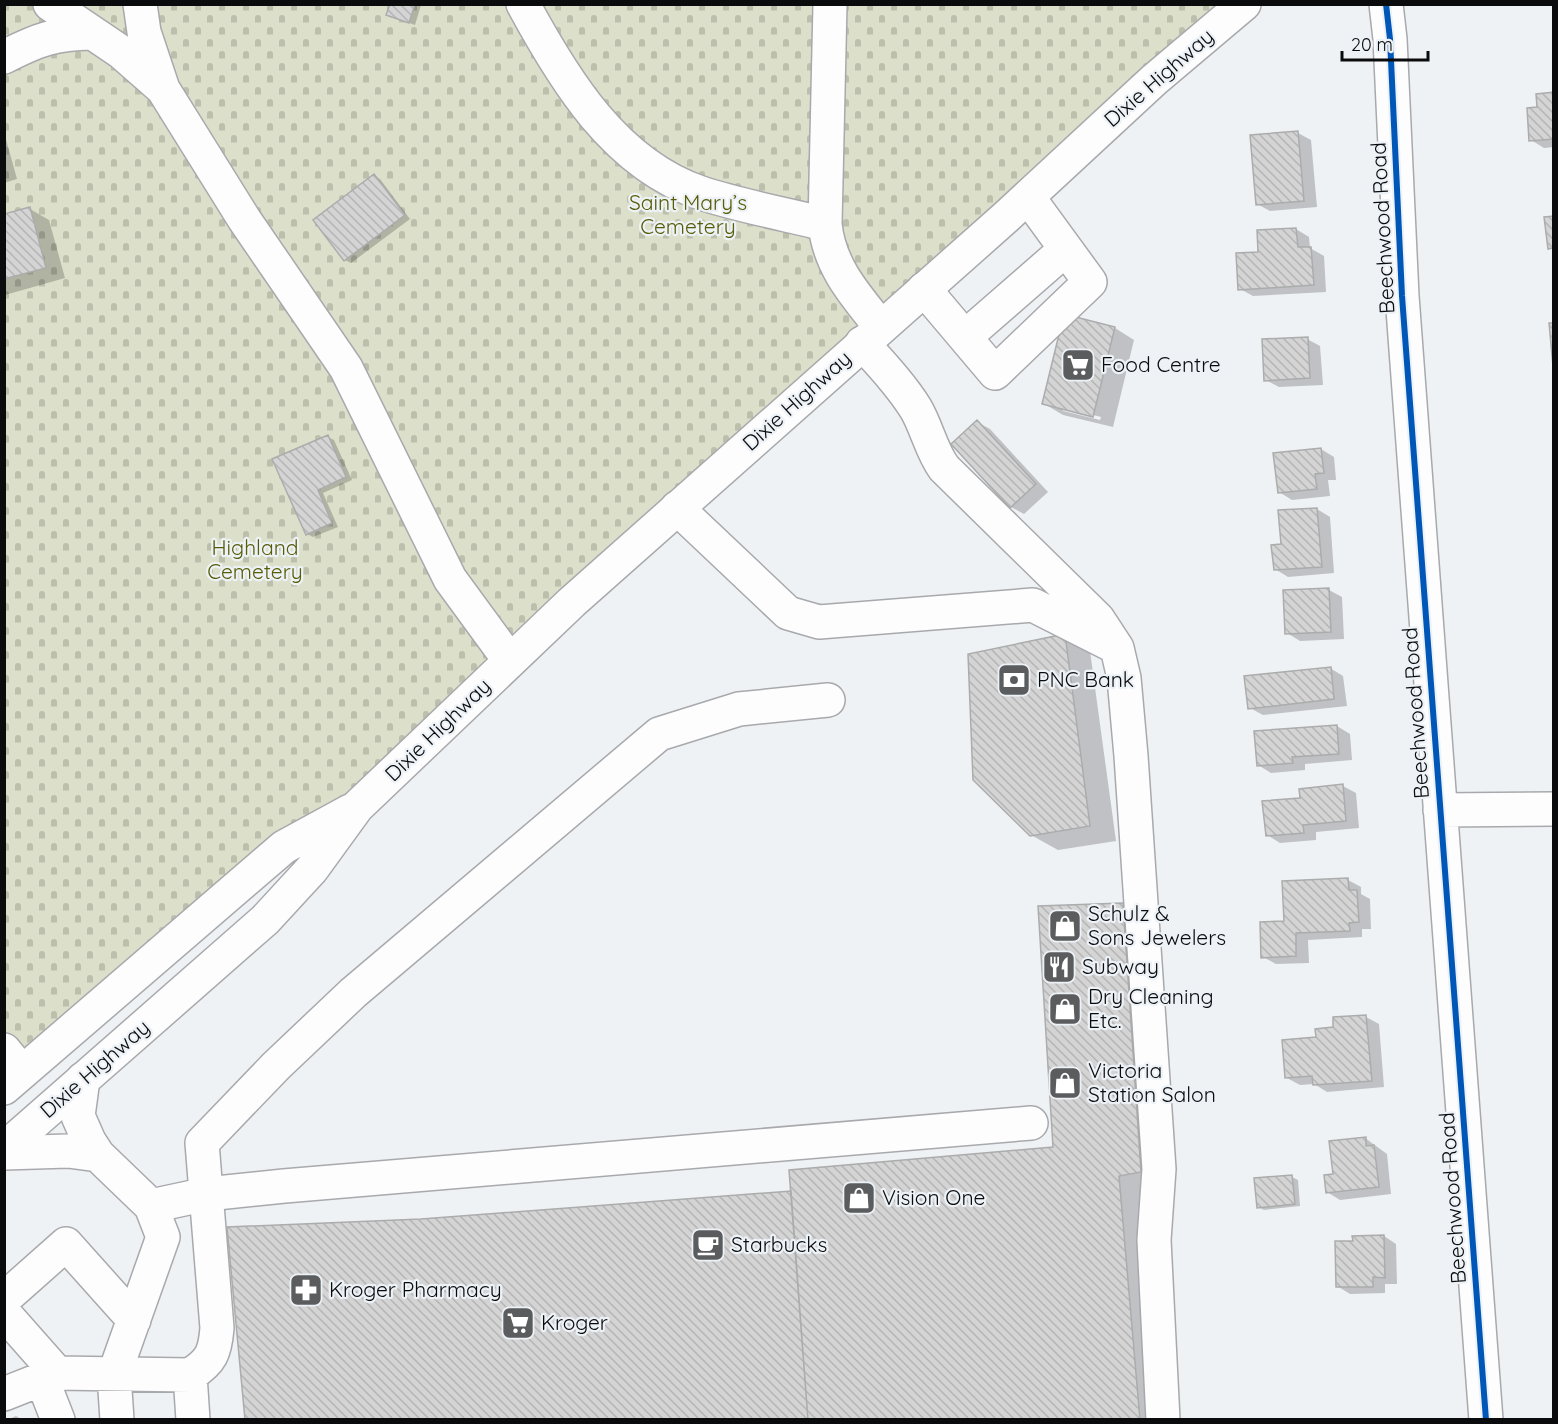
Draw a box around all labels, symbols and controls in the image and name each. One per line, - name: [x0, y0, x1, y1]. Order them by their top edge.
- street label: Dixie Highway: [1098, 22, 1219, 132]
- scale bar: [1342, 24, 1428, 62]
- text: 20 m: [1351, 33, 1393, 56]
- street label: Beechwood Road: [1365, 142, 1399, 315]
- park label: Saint Mary’s Cemetery: [629, 189, 747, 239]
- street label: Dixie Highway: [737, 345, 856, 456]
- supermarket icon: Food Centre: [1060, 347, 1096, 383]
- place label: Food Centre: [1101, 351, 1221, 377]
- park label: Highland Cemetery: [207, 534, 303, 584]
- street label: Beechwood Road: [1396, 626, 1434, 800]
- bank icon: PNC Bank: [996, 662, 1032, 698]
- place label: PNC Bank: [1037, 666, 1134, 692]
- street label: Dixie Highway: [379, 672, 496, 786]
- place label: Schulz & Sons Jewelers: [1088, 900, 1226, 950]
- shop icon: Schulz & Sons Jewelers: [1047, 908, 1083, 944]
- restaurant icon: Subway: [1041, 949, 1077, 985]
- place label: Subway: [1082, 953, 1159, 979]
- place label: Dry Cleaning Etc.: [1088, 983, 1214, 1033]
- shop icon: Dry Cleaning Etc.: [1047, 991, 1083, 1027]
- street label: Dixie Highway: [34, 1013, 155, 1123]
- place label: Victoria Station Salon: [1088, 1057, 1216, 1107]
- shop icon: Victoria Station Salon: [1047, 1065, 1083, 1101]
- street label: Beechwood Road: [1433, 1111, 1471, 1285]
- shop icon: Vision One: [841, 1180, 877, 1216]
- place label: Vision One: [882, 1184, 985, 1210]
- cafe icon: Starbucks: [690, 1227, 726, 1263]
- place label: Starbucks: [731, 1231, 827, 1257]
- pharmacy icon: Kroger Pharmacy: [288, 1272, 324, 1308]
- place label: Kroger Pharmacy: [329, 1276, 502, 1302]
- supermarket icon: Kroger: [500, 1305, 536, 1341]
- place label: Kroger: [541, 1309, 608, 1335]

